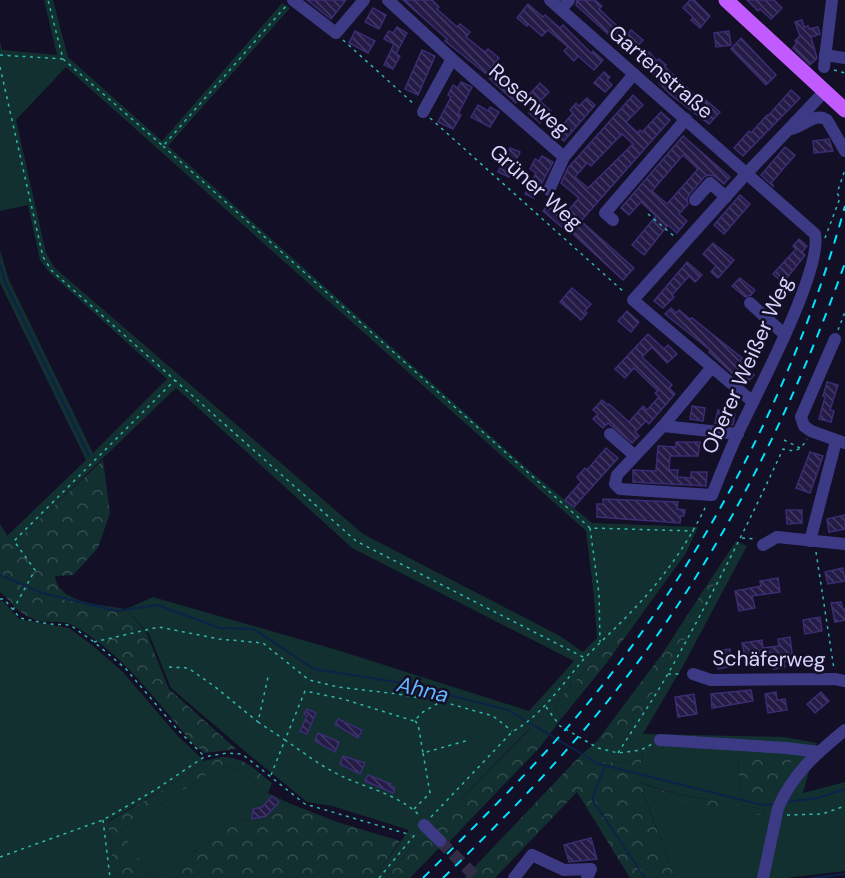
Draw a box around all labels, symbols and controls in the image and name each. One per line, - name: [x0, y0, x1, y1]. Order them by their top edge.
- street label: Gartenstraße: [603, 19, 719, 125]
- street label: Rosenweg: [483, 57, 575, 143]
- street label: Grüner Weg: [484, 138, 589, 236]
- street label: Oberer Weißer Weg: [695, 271, 799, 458]
- street label: Schäferweg: [712, 644, 826, 674]
- water label: Ahna: [393, 669, 452, 709]

